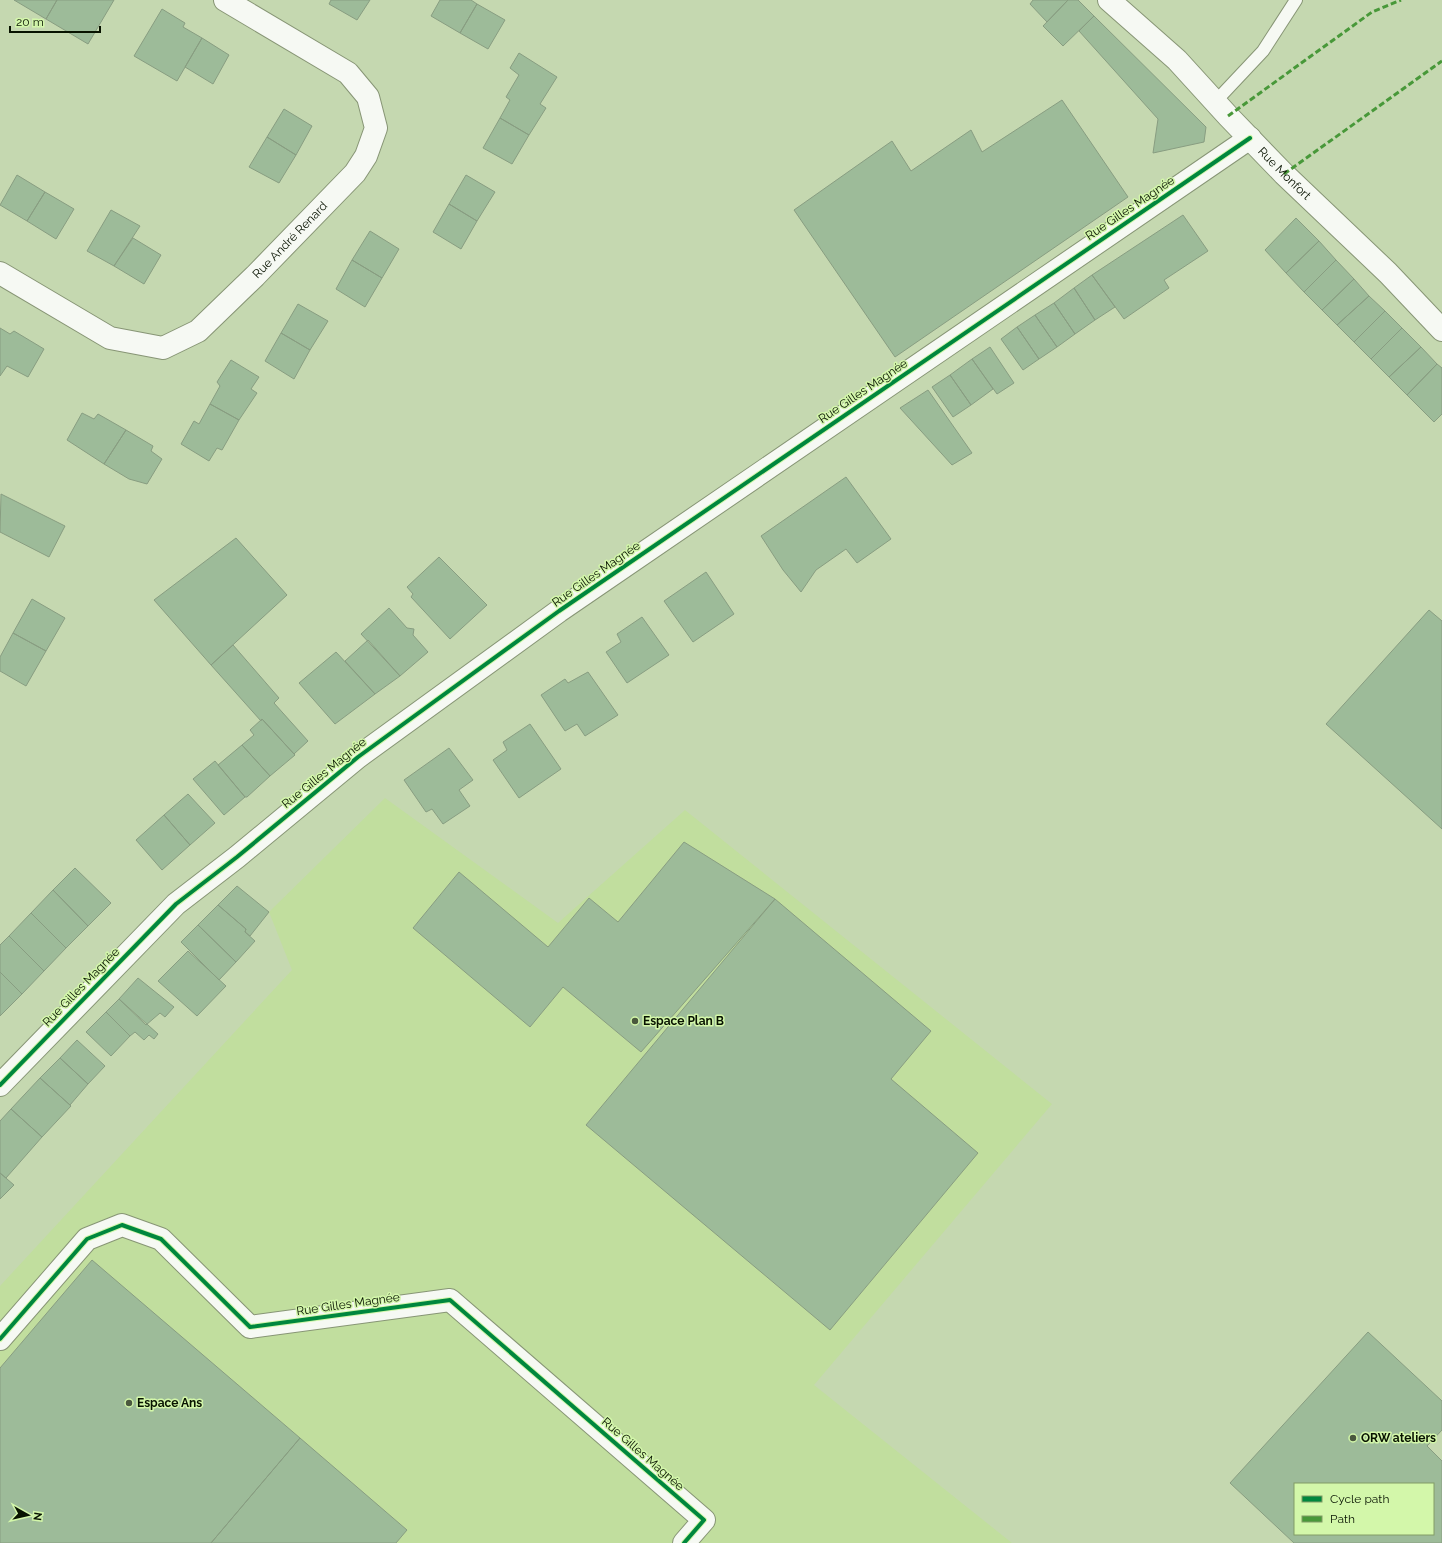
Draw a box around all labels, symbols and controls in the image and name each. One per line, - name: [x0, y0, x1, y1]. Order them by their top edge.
- scale bar: [10, 8, 100, 34]
- text: 20 m: [16, 15, 44, 29]
- street label: Rue Monfort: [1255, 144, 1314, 203]
- street label: Rue Gilles Magnée: [1083, 173, 1177, 243]
- street label: Rue André Renard: [250, 199, 330, 281]
- street label: Rue Gilles Magnée: [816, 356, 910, 426]
- street label: Rue Gilles Magnée: [549, 538, 643, 610]
- street label: Rue Gilles Magnée: [279, 735, 369, 811]
- street label: Rue Gilles Magnée: [40, 945, 122, 1029]
- place label: Espace Plan B: [643, 1014, 724, 1028]
- marker: Espace Plan B: [630, 1016, 640, 1026]
- street label: Rue Gilles Magnée: [295, 1290, 401, 1318]
- place label: Espace Ans: [137, 1396, 202, 1410]
- marker: Espace Ans: [124, 1398, 134, 1408]
- street label: Rue Gilles Magnée: [599, 1415, 687, 1493]
- place label: ORW ateliers: [1361, 1431, 1436, 1445]
- marker: ORW ateliers: [1348, 1433, 1358, 1443]
- legend: [1294, 1483, 1434, 1535]
- text: Cycle path: [1330, 1492, 1389, 1506]
- north arrow: [8, 1495, 48, 1535]
- text: N: [30, 1511, 44, 1521]
- text: Path: [1330, 1512, 1355, 1526]

